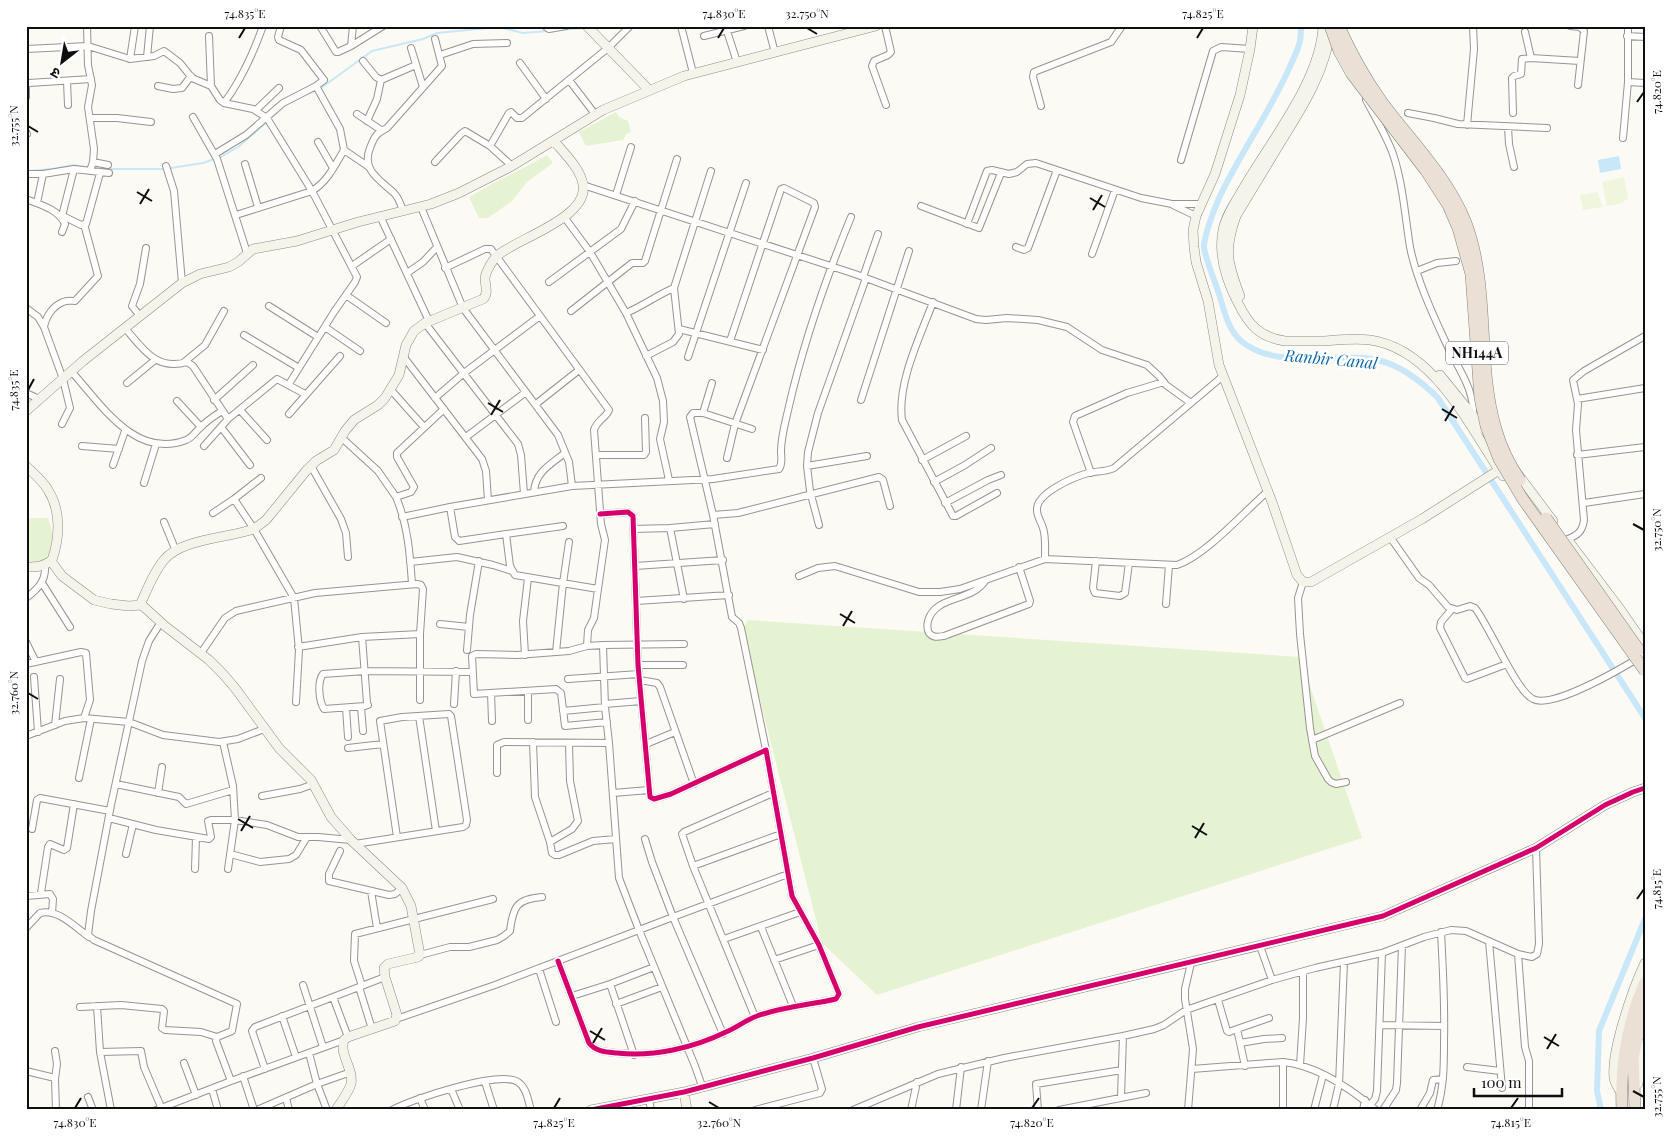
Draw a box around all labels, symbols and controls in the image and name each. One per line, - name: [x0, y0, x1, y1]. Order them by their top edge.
- text: 74.835°E: [224, 5, 266, 21]
- text: 74.830°E: [702, 5, 746, 21]
- text: 32.750°N: [785, 5, 829, 21]
- text: 74.825°E: [1182, 5, 1224, 21]
- north arrow: [38, 38, 88, 88]
- text: उ: [46, 63, 63, 84]
- text: 74.820°E: [1648, 70, 1664, 114]
- text: 32.755°N: [5, 105, 21, 147]
- road number: NH144A: [1446, 342, 1508, 364]
- water label: Ranbir Canal: [1283, 344, 1379, 373]
- text: 74.835°E: [5, 369, 21, 411]
- text: 32.750°N: [1648, 508, 1664, 552]
- text: 32.760°N: [5, 670, 21, 715]
- text: 74.815°E: [1648, 869, 1664, 909]
- scale bar: [1474, 1066, 1561, 1098]
- text: 100 m: [1481, 1072, 1522, 1092]
- text: 32.755°N: [1648, 1076, 1664, 1118]
- text: 74.830°E: [53, 1114, 97, 1130]
- text: 74.825°E: [533, 1114, 575, 1130]
- text: 32.760°N: [697, 1114, 742, 1130]
- text: 74.820°E: [1010, 1114, 1054, 1130]
- text: 74.815°E: [1491, 1114, 1531, 1130]

